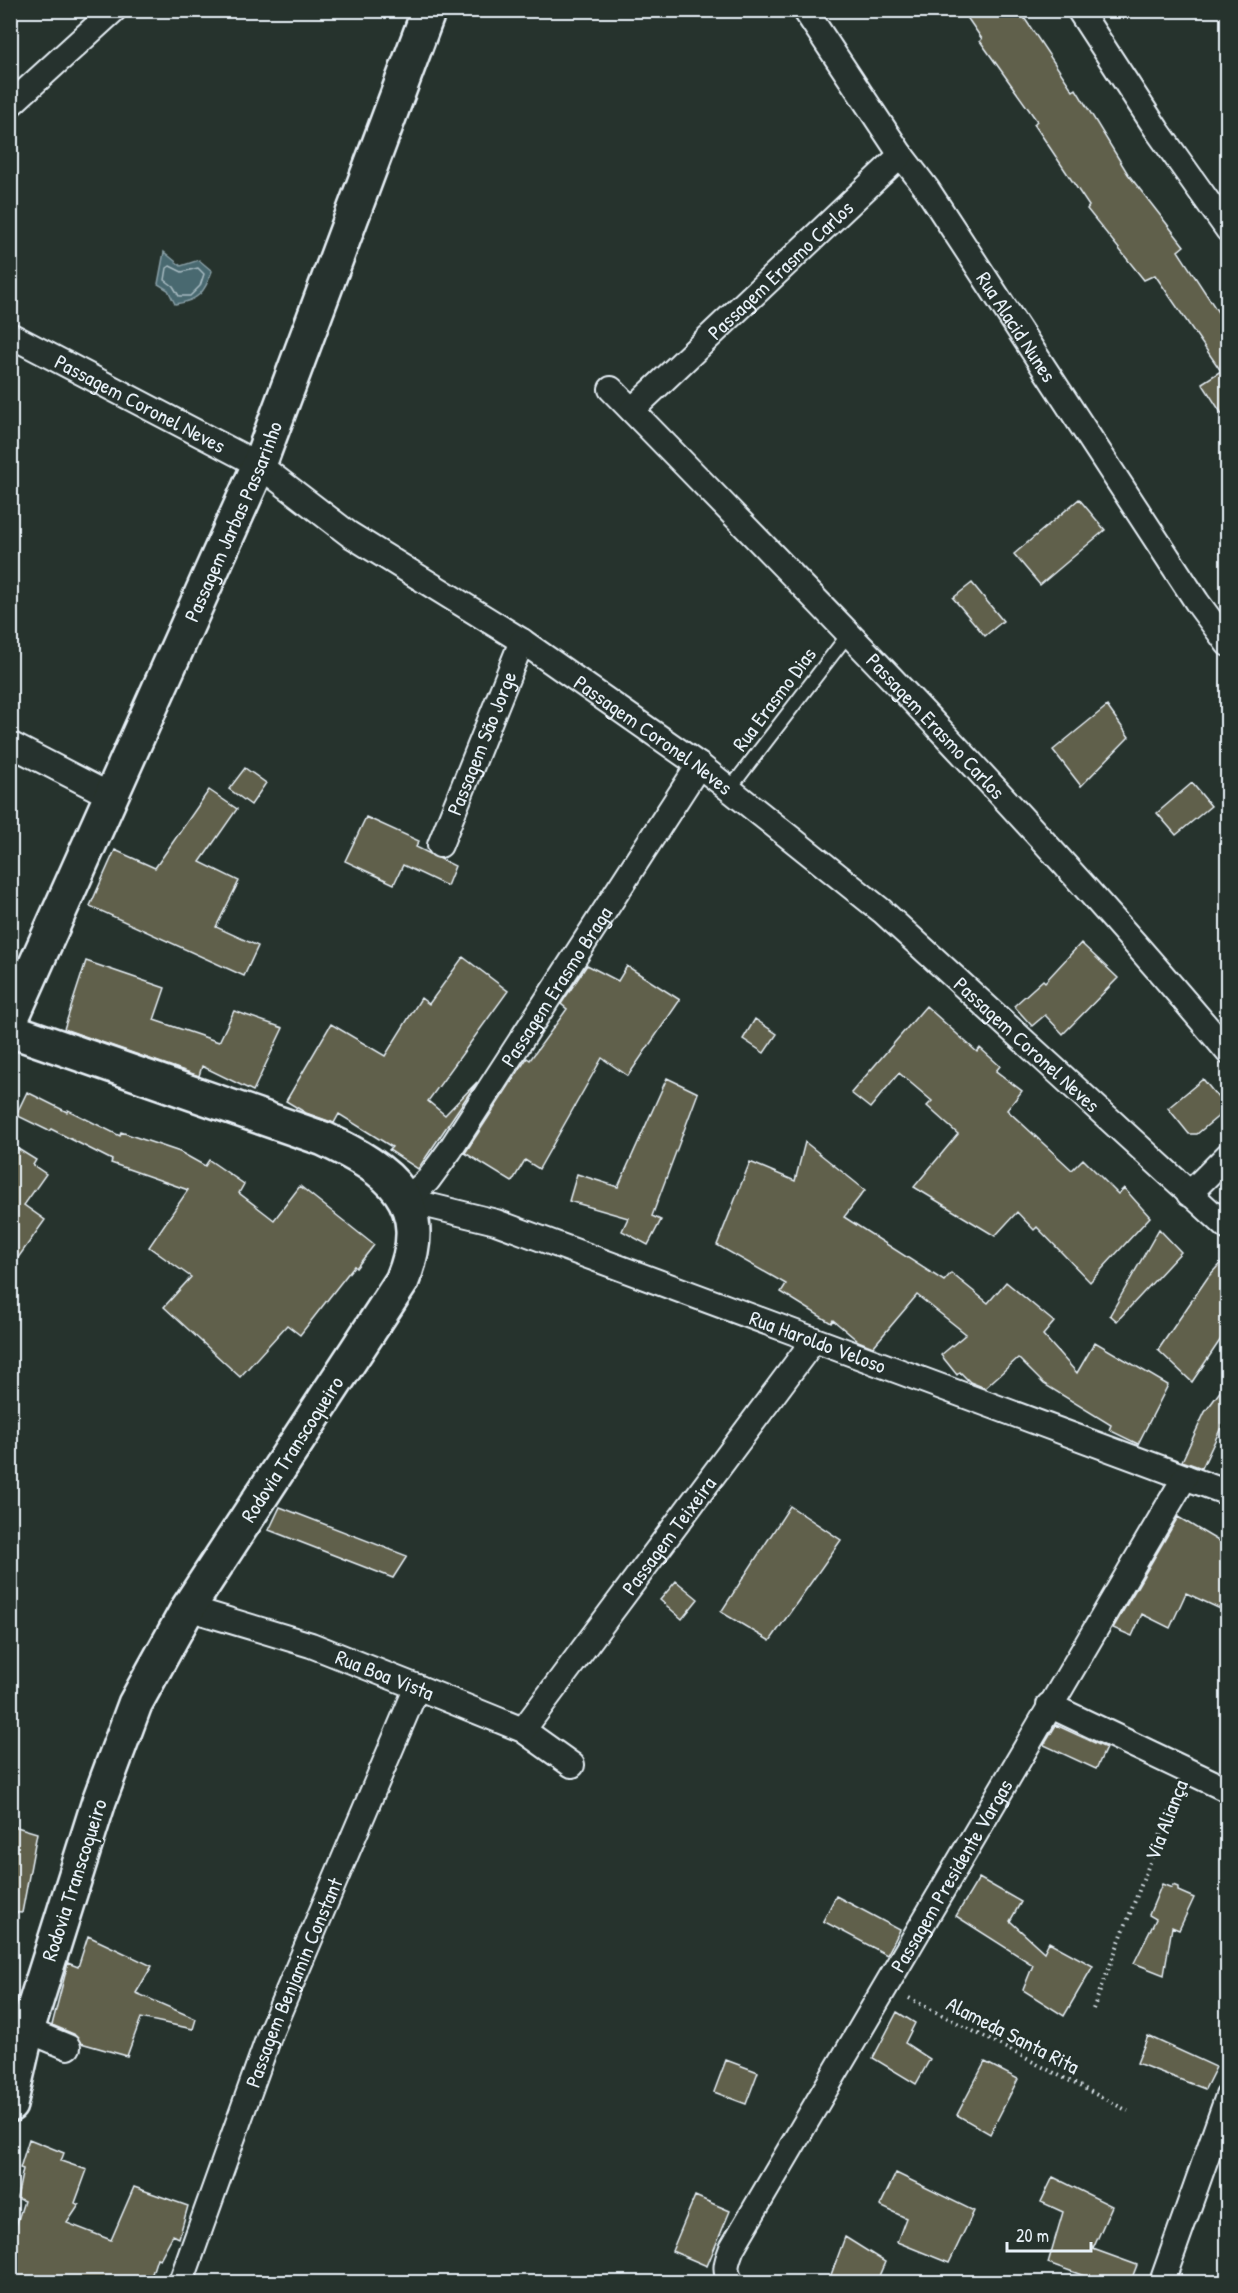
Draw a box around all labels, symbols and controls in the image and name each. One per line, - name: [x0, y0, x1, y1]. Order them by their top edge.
- street label: Passagem Erasmo Carlos: [701, 193, 859, 346]
- street label: Rua Alacid Nunes: [970, 266, 1064, 387]
- street label: Passagem Coronel Neves: [50, 346, 231, 460]
- street label: Passagem Jarbas Passarinho: [176, 417, 289, 626]
- street label: Rua Erasmo Dias: [725, 641, 823, 757]
- street label: Passagem Erasmo Carlos: [860, 646, 1012, 805]
- street label: Passagem São Jorge: [439, 667, 523, 819]
- street label: Passagem Coronel Neves: [568, 667, 739, 801]
- street label: Passagem Erasmo Braga: [493, 900, 618, 1072]
- street label: Passagem Coronel Neves: [948, 970, 1107, 1119]
- street label: Rua Haroldo Veloso: [746, 1303, 890, 1380]
- street label: Rodovia Transcoqueiro: [234, 1370, 350, 1528]
- street label: Passagem Teixeira: [614, 1470, 722, 1601]
- street label: Rua Boa Vista: [332, 1642, 438, 1707]
- street label: Passagem Presidente Vargas: [883, 1773, 1019, 1977]
- street label: Via Aliança: [1137, 1775, 1195, 1865]
- street label: Rodovia Transcoqueiro: [34, 1795, 114, 1965]
- street label: Passagem Benjamin Constant: [237, 1872, 349, 2091]
- street label: Alameda Santa Rita: [942, 1989, 1084, 2081]
- scale bar: [1007, 2215, 1091, 2253]
- text: 20 m: [1016, 2223, 1049, 2248]

